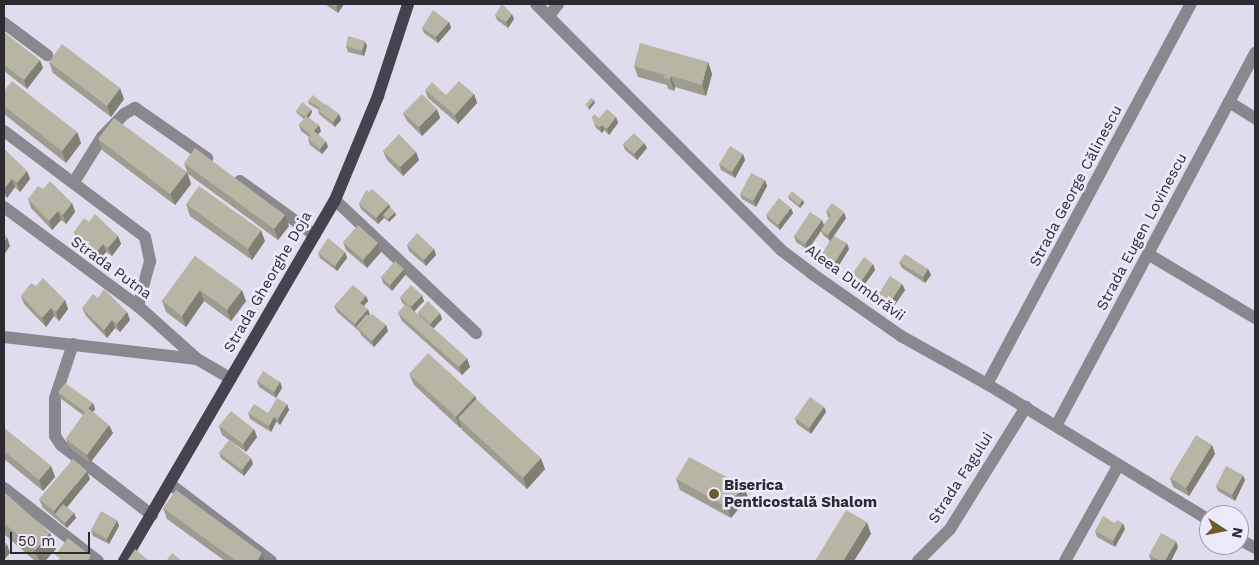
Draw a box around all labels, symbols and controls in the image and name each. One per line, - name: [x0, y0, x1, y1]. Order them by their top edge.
- street label: Strada George Călinescu: [1026, 102, 1126, 270]
- street label: Strada Eugen Lovinescu: [1093, 150, 1191, 314]
- street label: Strada Gheorghe Doja: [220, 208, 316, 356]
- street label: Strada Putna: [67, 233, 155, 303]
- street label: Aleea Dumbrăvii: [802, 241, 908, 325]
- street label: Strada Fagului: [925, 429, 997, 527]
- place label: Biserica Penticostală Shalom: [724, 476, 877, 511]
- marker: Biserica Penticostală Shalom: [708, 488, 720, 500]
- north arrow: [1199, 505, 1249, 555]
- scale bar: [12, 522, 92, 554]
- text: N: [1229, 526, 1247, 539]
- text: 50 m: [18, 532, 55, 550]

